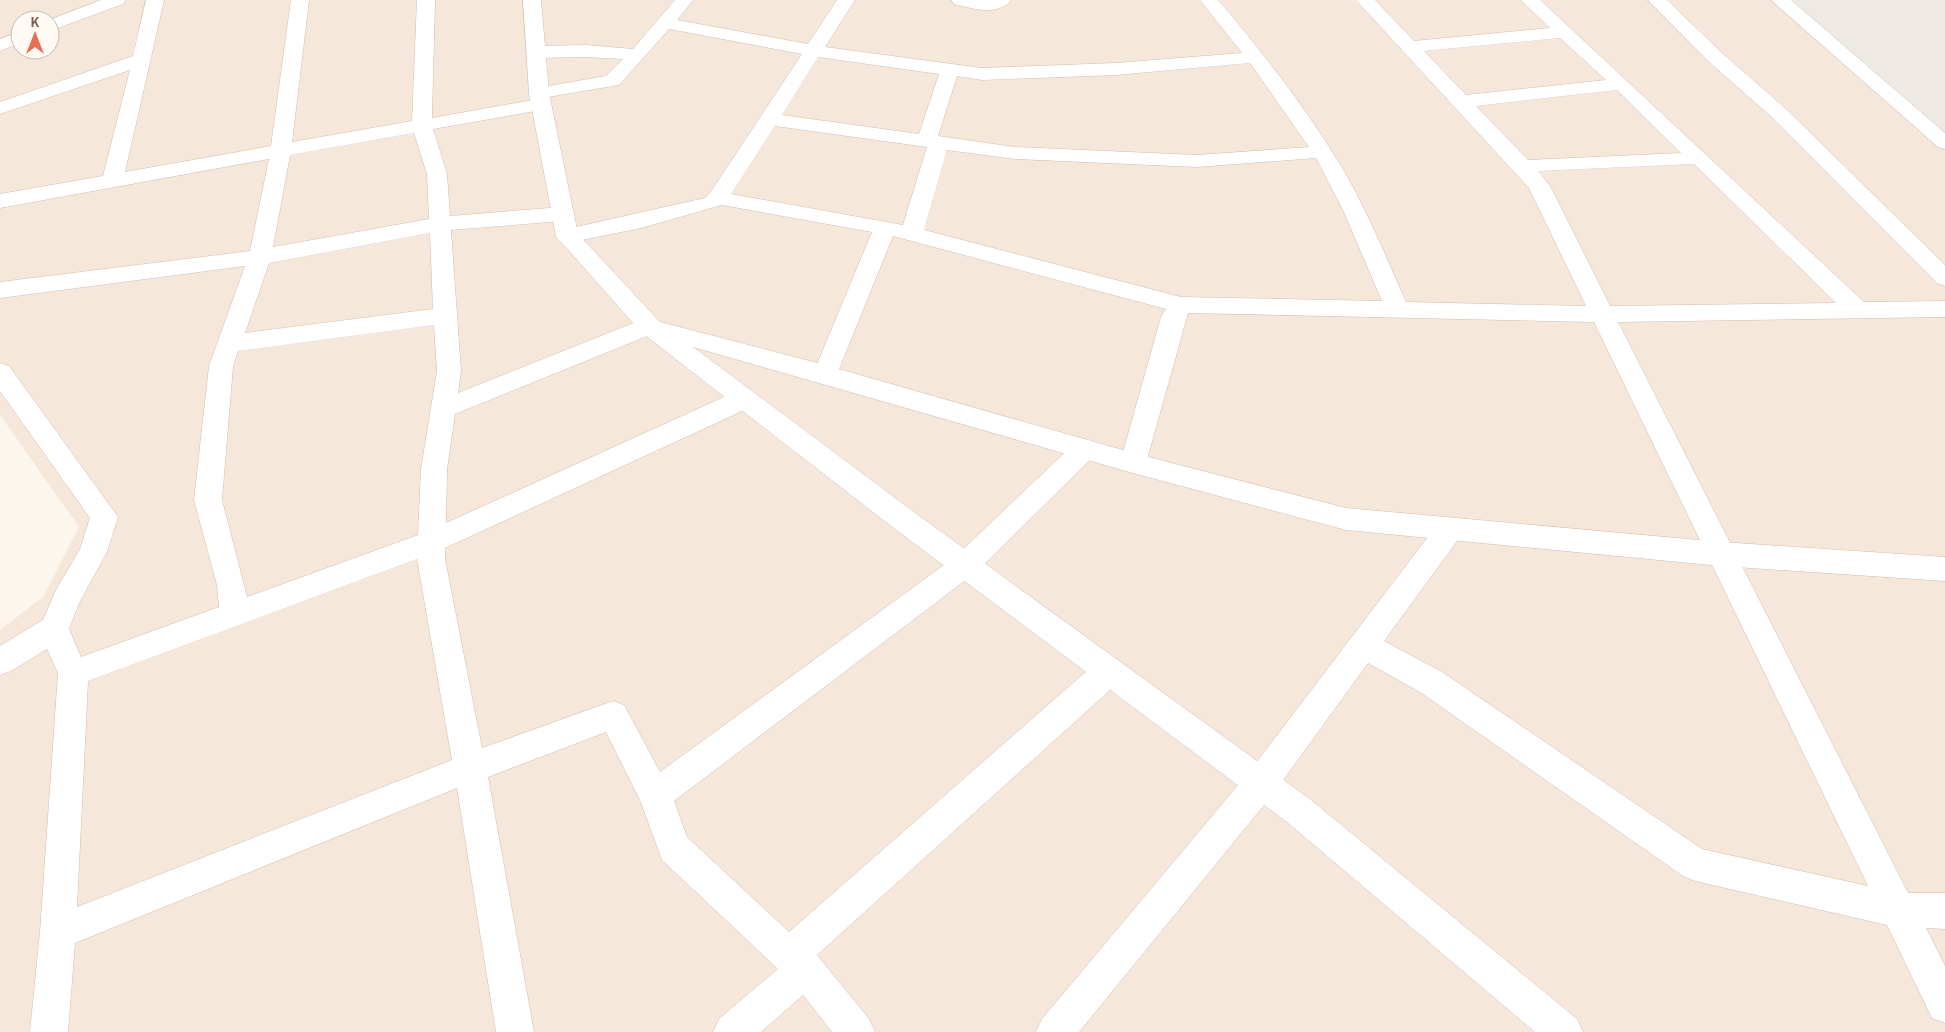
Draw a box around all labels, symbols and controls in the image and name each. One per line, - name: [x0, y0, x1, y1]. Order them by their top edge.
- north arrow: [10, 10, 60, 60]
- text: K: [31, 13, 40, 31]

